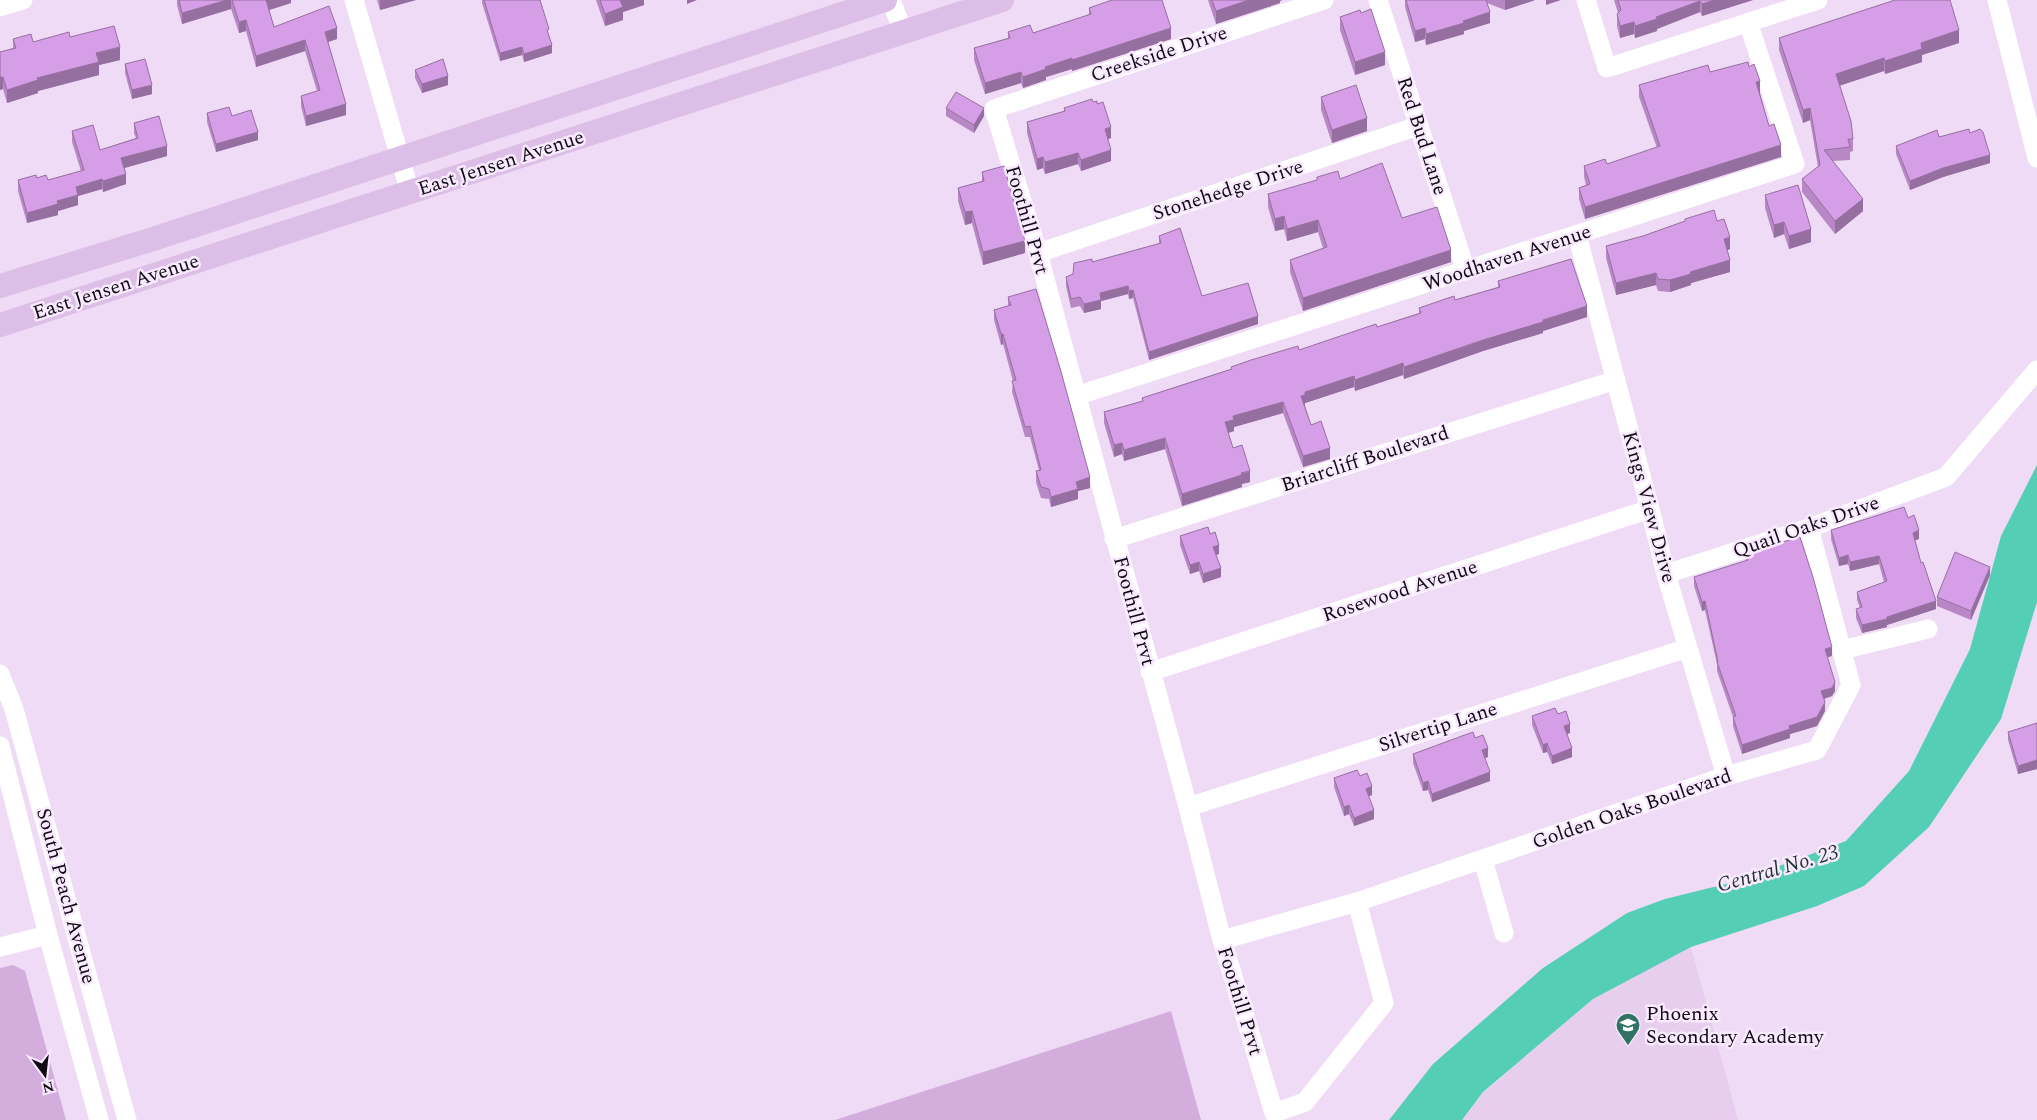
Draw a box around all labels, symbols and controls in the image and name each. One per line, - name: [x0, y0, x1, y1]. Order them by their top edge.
- street label: Creekside Drive: [1087, 18, 1231, 90]
- street label: Red Bud Lane: [1389, 73, 1455, 199]
- street label: East Jensen Avenue: [414, 122, 588, 204]
- street label: Stonehedge Drive: [1149, 151, 1307, 229]
- street label: Foothill Prvt: [997, 162, 1057, 278]
- street label: Woodhaven Avenue: [1419, 217, 1595, 299]
- street label: East Jensen Avenue: [29, 246, 203, 328]
- street label: Briarcliff Boulevard: [1277, 418, 1453, 500]
- street label: Kings View Drive: [1614, 428, 1684, 586]
- street label: Quail Oaks Drive: [1729, 488, 1883, 566]
- street label: Rosewood Avenue: [1319, 552, 1481, 630]
- street label: Foothill Prvt: [1105, 553, 1163, 669]
- street label: Silvertip Lane: [1375, 694, 1501, 760]
- street label: Golden Oaks Boulevard: [1528, 761, 1736, 857]
- street label: South Peach Avenue: [28, 805, 104, 987]
- water label: Central No. 23: [1713, 836, 1843, 902]
- street label: Foothill Prvt: [1209, 943, 1271, 1059]
- place label: Phoenix Secondary Academy: [1646, 999, 1825, 1052]
- school or university icon: Phoenix Secondary Academy: [1615, 1012, 1641, 1046]
- north arrow: [20, 1050, 70, 1100]
- text: N: [40, 1075, 56, 1099]

